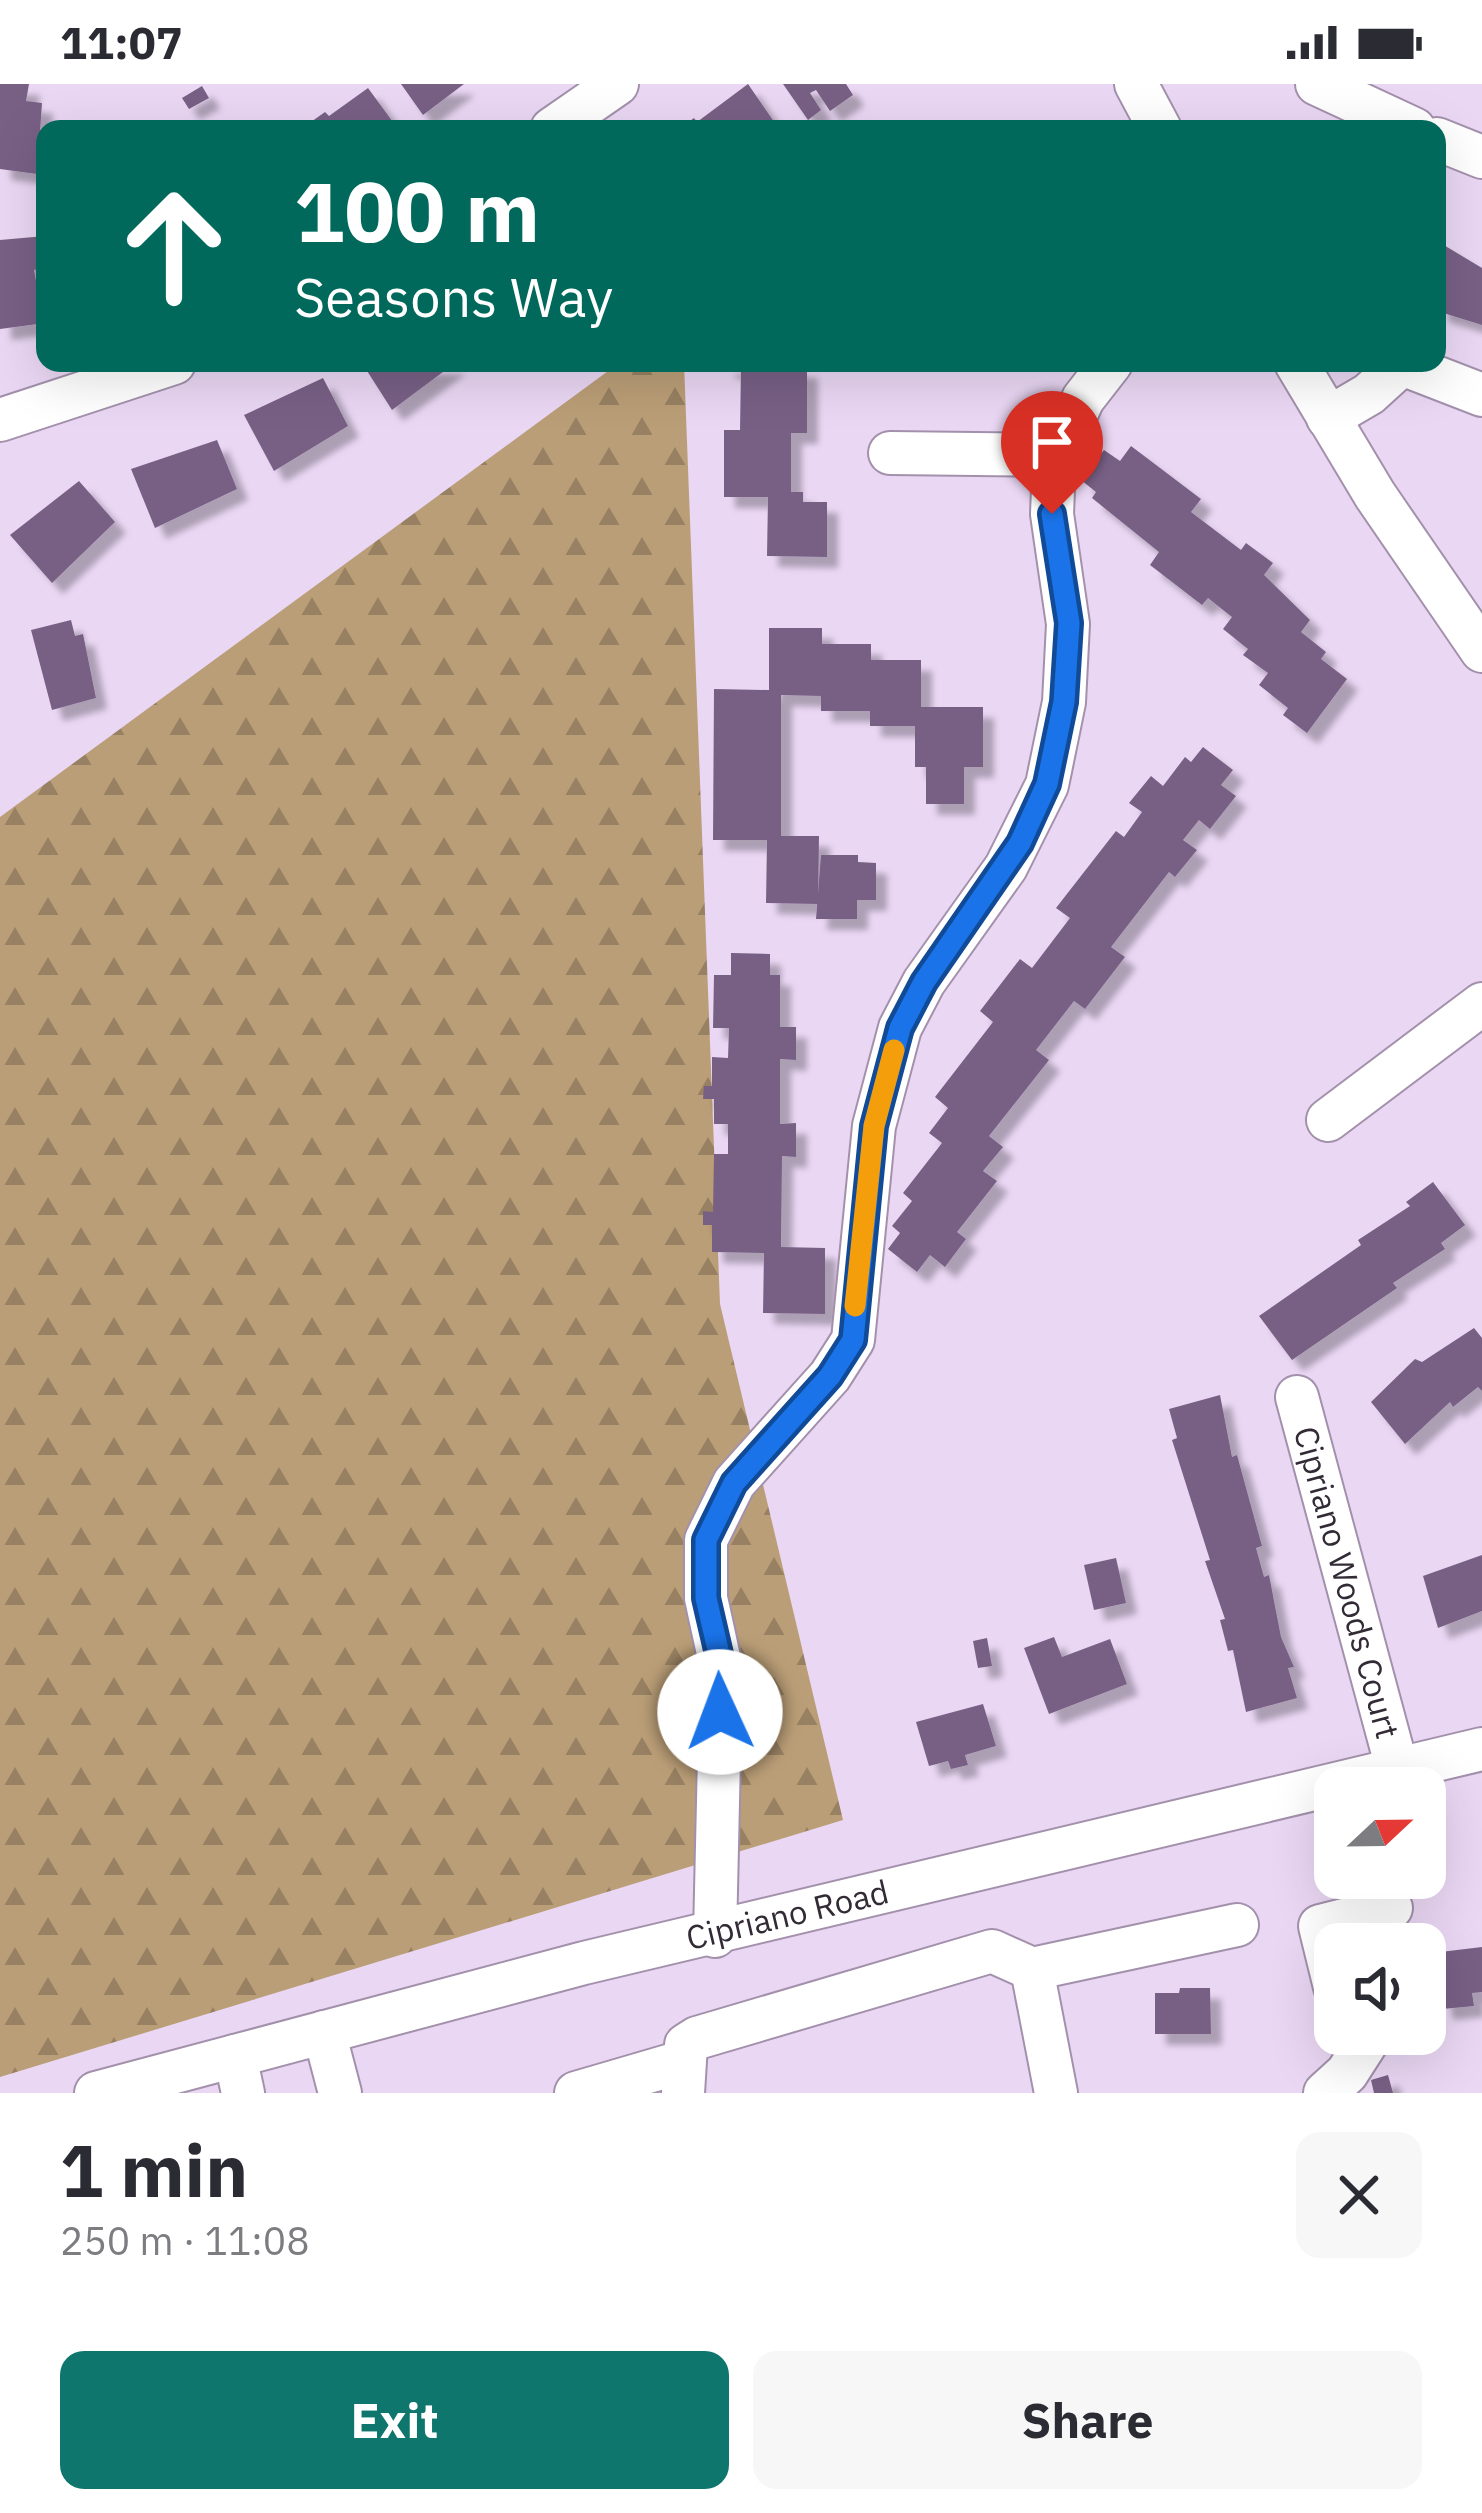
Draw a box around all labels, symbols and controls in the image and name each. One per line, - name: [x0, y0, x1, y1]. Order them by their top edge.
- text: 11:07: [60, 13, 183, 71]
- text: 100 m: [294, 156, 540, 265]
- icon: ahead: [96, 168, 252, 324]
- text: Seasons Way: [294, 262, 613, 332]
- pin: [1001, 391, 1103, 514]
- icon: arrive: [1019, 409, 1085, 475]
- street label: Cipriano Woods Court: [1285, 1421, 1410, 1743]
- position arrow: [657, 1649, 783, 1775]
- north arrow: [1314, 1767, 1446, 1899]
- map controls: [1314, 1767, 1446, 2055]
- street label: Cipriano Road: [682, 1869, 893, 1959]
- button: sound: [1314, 1923, 1446, 2055]
- text: 1 min: [60, 2123, 248, 2217]
- button: close: [1296, 2132, 1422, 2258]
- text: 250 m · 11:08: [60, 2215, 310, 2266]
- button: Exit: [60, 2351, 729, 2489]
- button: Share: [753, 2351, 1422, 2489]

